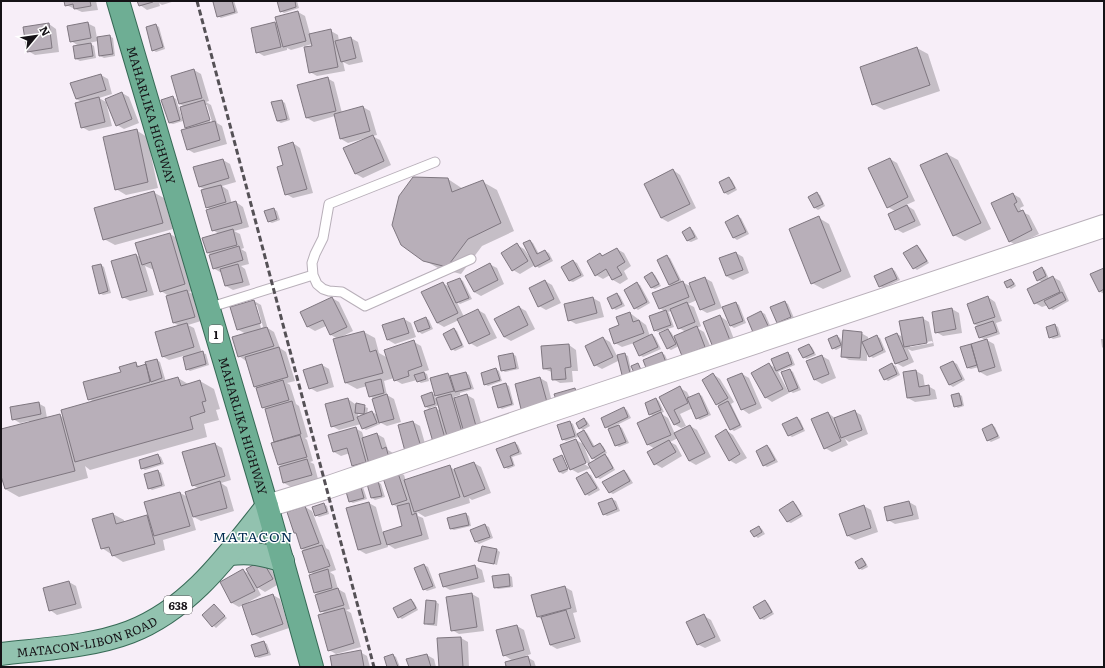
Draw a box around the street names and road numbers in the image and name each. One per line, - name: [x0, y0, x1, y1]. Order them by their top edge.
- street label: MAHARLIKA HIGHWAY: [123, 44, 181, 187]
- road number: 1: [209, 325, 223, 343]
- street label: MAHARLIKA HIGHWAY: [214, 355, 272, 498]
- road number: 638: [164, 596, 192, 614]
- street label: MATACON-LIBON ROAD: [16, 612, 161, 661]

